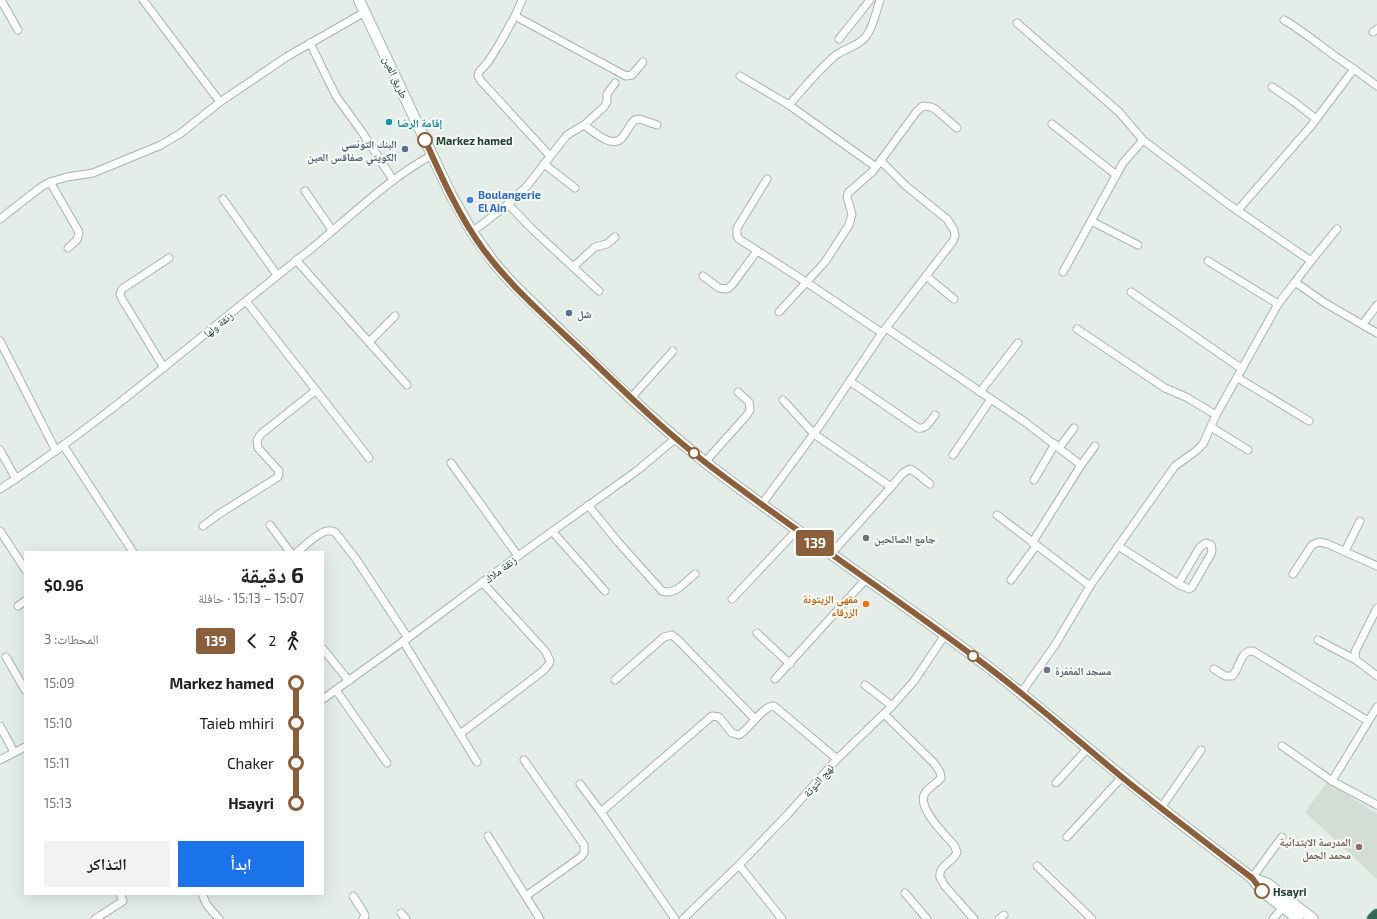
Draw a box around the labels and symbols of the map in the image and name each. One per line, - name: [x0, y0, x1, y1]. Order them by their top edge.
- street label: طريق العين: [380, 54, 411, 101]
- place label: إقامة الرضا: [397, 116, 442, 130]
- marker: إقامة الرضا: [384, 117, 394, 127]
- marker: Markez hamed: [417, 132, 433, 148]
- place label: Markez hamed: [436, 134, 513, 147]
- place label: البنك التونسي الكويتي صفاقس العين: [307, 137, 397, 165]
- marker: البنك التونسي الكويتي صفاقس العين: [400, 144, 410, 154]
- place label: Boulangerie El Ain: [478, 188, 541, 214]
- marker: Boulangerie El Ain: [465, 195, 475, 205]
- place label: شل: [577, 307, 592, 322]
- street label: زنقة ولها: [201, 308, 235, 340]
- marker: شل: [564, 308, 574, 318]
- unlabelled marker: [688, 447, 700, 459]
- line badge: 139: [792, 530, 838, 556]
- place label: جامع الصالحين: [874, 532, 935, 547]
- marker: جامع الصالحين: [861, 533, 871, 543]
- street label: زنقة ملاك: [481, 553, 519, 585]
- place label: مقهى الزيتونة الزرقاء: [803, 592, 858, 619]
- marker: مقهى الزيتونة الزرقاء: [861, 599, 871, 609]
- unlabelled marker: [967, 650, 979, 662]
- place label: مسجد المغفرة: [1055, 664, 1111, 678]
- marker: مسجد المغفرة: [1042, 665, 1052, 675]
- street label: نهج التوتة: [800, 761, 837, 800]
- place label: المدرسة الابتدائية محمد الجمل: [1280, 835, 1351, 863]
- marker: المدرسة الابتدائية محمد الجمل: [1354, 842, 1364, 852]
- marker: Hsayri: [1254, 883, 1270, 899]
- place label: Hsayri: [1273, 885, 1307, 899]

